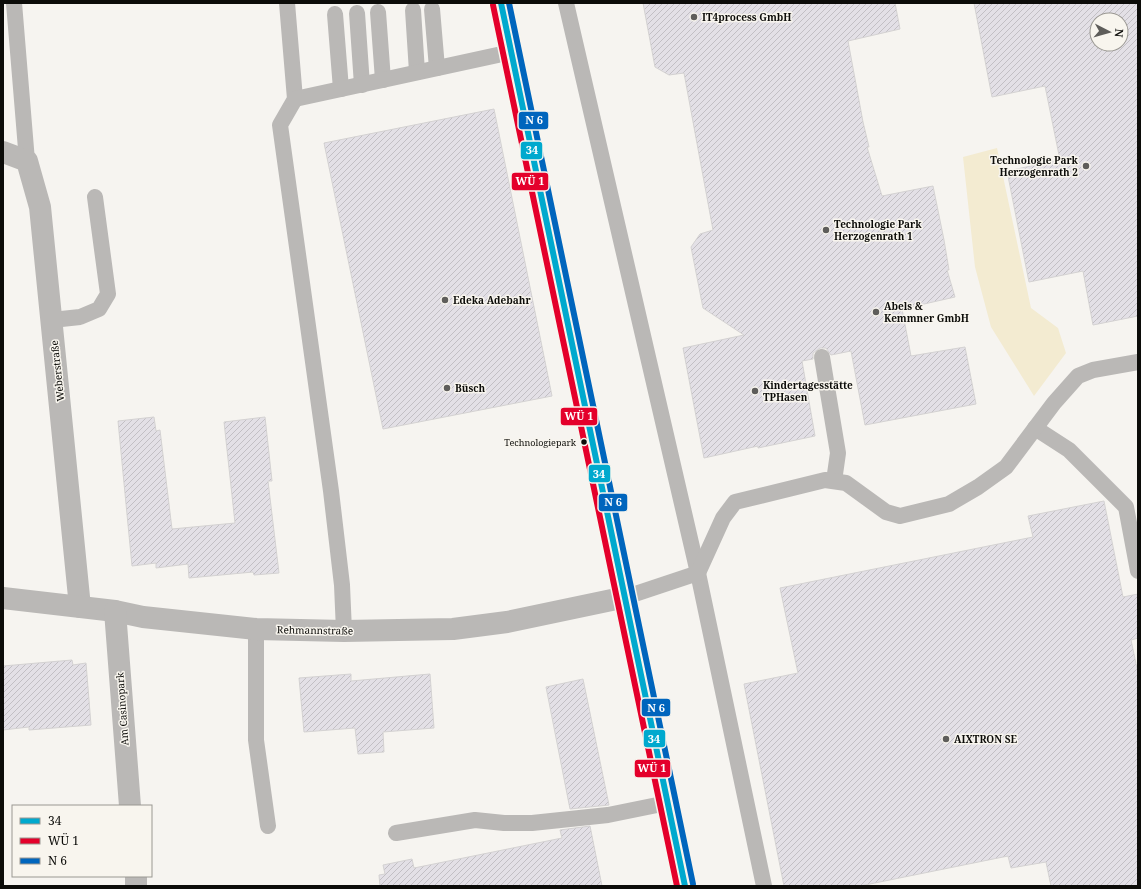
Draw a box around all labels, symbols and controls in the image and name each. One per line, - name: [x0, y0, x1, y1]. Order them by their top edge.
- place label: IT4process GmbH: [702, 10, 791, 24]
- marker: IT4process GmbH: [689, 12, 699, 22]
- north arrow: [1089, 12, 1129, 52]
- text: N: [1111, 28, 1127, 39]
- line badge: N 6: [518, 111, 549, 130]
- text: N 6: [525, 112, 543, 127]
- line badge: 34: [520, 141, 543, 160]
- text: 34: [526, 142, 538, 157]
- place label: Technologie Park Herzogenrath 2: [990, 153, 1079, 179]
- marker: Technologie Park Herzogenrath 2: [1081, 161, 1091, 171]
- line badge: WÜ 1: [511, 172, 549, 191]
- text: WÜ 1: [515, 173, 545, 188]
- place label: Technologie Park Herzogenrath 1: [834, 217, 922, 243]
- marker: Technologie Park Herzogenrath 1: [821, 225, 831, 235]
- place label: Edeka Adebahr: [453, 293, 531, 307]
- marker: Edeka Adebahr: [440, 295, 450, 305]
- place label: Abels & Kemmner GmbH: [884, 299, 969, 325]
- marker: Abels & Kemmner GmbH: [871, 307, 881, 317]
- street label: Weberstraße: [47, 340, 67, 402]
- place label: Kindertagesstätte TPHasen: [763, 378, 853, 404]
- place label: Büsch: [455, 381, 485, 395]
- marker: Büsch: [442, 383, 452, 393]
- marker: Kindertagesstätte TPHasen: [750, 386, 760, 396]
- line badge: WÜ 1: [560, 407, 598, 426]
- text: WÜ 1: [564, 408, 594, 423]
- place label: Technologiepark: [504, 436, 577, 449]
- marker: Technologiepark: [579, 437, 589, 447]
- line badge: 34: [588, 464, 611, 483]
- text: 34: [593, 466, 605, 481]
- line badge: N 6: [598, 493, 628, 512]
- text: N 6: [604, 494, 622, 509]
- street label: Rehmannstraße: [277, 622, 353, 638]
- street label: Am Casinopark: [112, 672, 132, 746]
- line badge: N 6: [641, 698, 671, 717]
- text: N 6: [647, 700, 665, 715]
- line badge: 34: [643, 729, 666, 748]
- text: 34: [648, 731, 660, 746]
- place label: AIXTRON SE: [954, 732, 1017, 746]
- marker: AIXTRON SE: [941, 734, 951, 744]
- line badge: WÜ 1: [634, 759, 671, 778]
- text: WÜ 1: [637, 760, 667, 775]
- legend: [12, 805, 152, 877]
- text: 34: [48, 812, 62, 829]
- text: WÜ 1: [48, 832, 79, 849]
- text: N 6: [48, 852, 67, 869]

